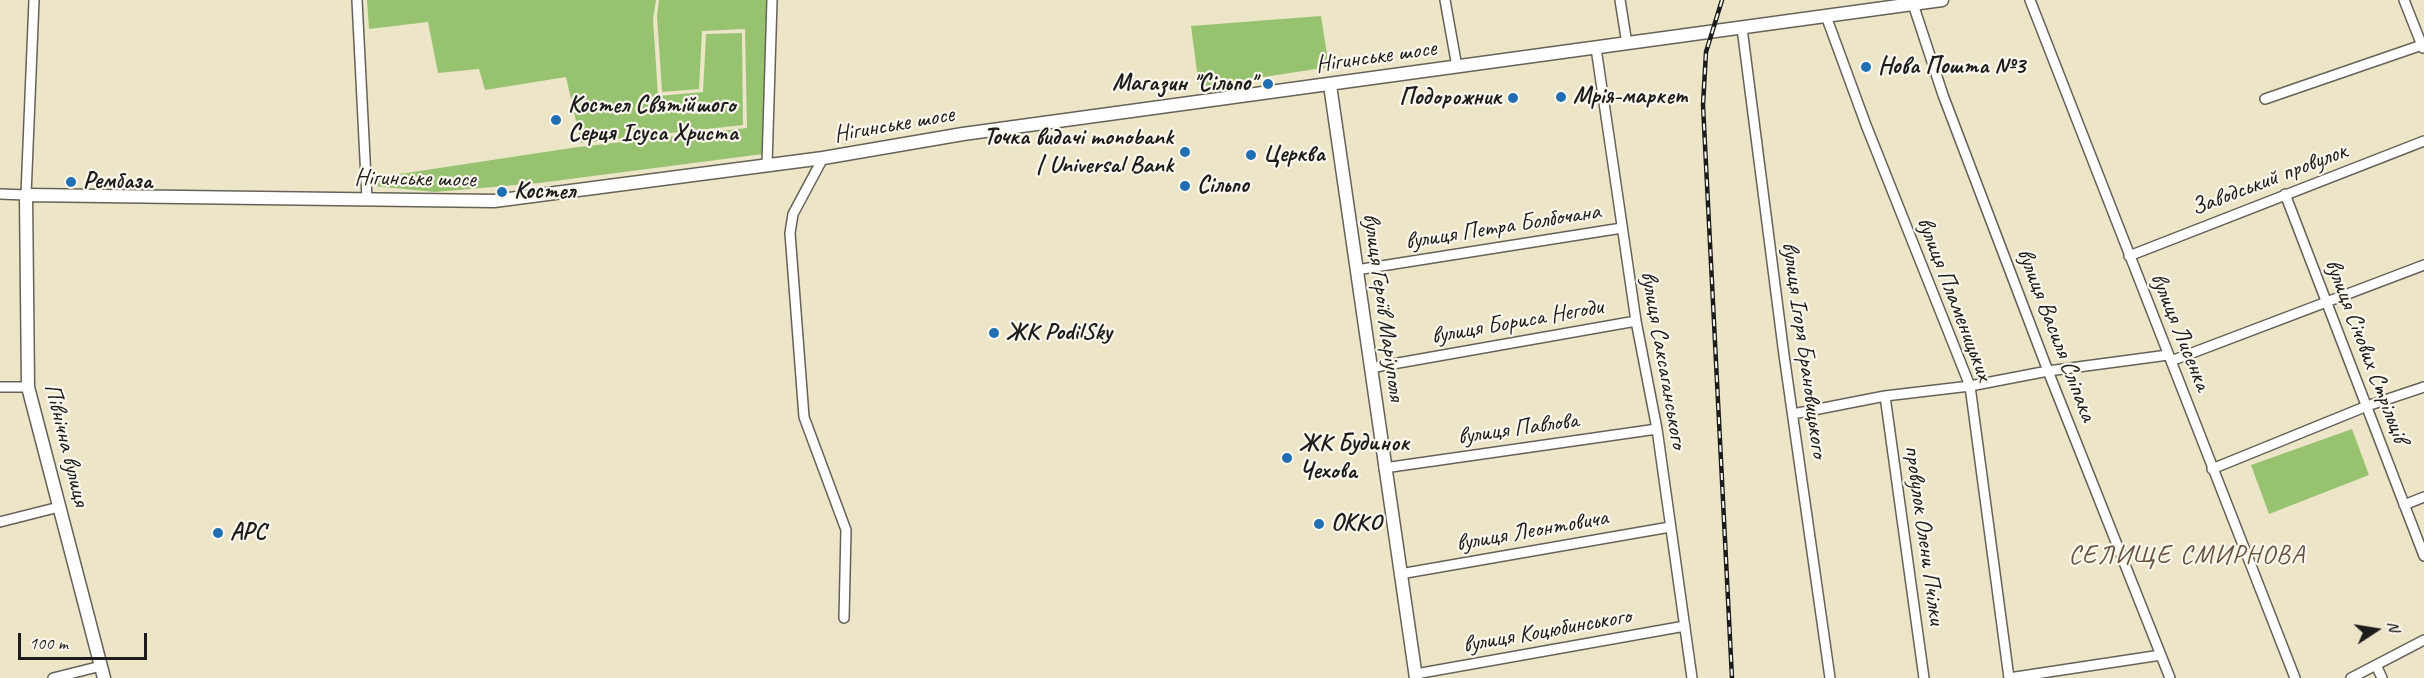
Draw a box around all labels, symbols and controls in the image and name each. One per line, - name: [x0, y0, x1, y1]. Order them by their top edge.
- street label: Нігинське шосе: [1314, 34, 1438, 80]
- place label: Нова Пошта №3: [1878, 53, 2025, 81]
- marker: Нова Пошта №3: [1859, 60, 1873, 74]
- place label: Магазин "Сільпо": [1112, 70, 1256, 98]
- marker: Магазин "Сільпо": [1261, 77, 1275, 91]
- place label: Мрія-маркет: [1573, 83, 1687, 111]
- place label: Подорожник: [1399, 84, 1501, 112]
- marker: Мрія-маркет: [1554, 90, 1568, 104]
- marker: Подорожник: [1506, 91, 1520, 105]
- place label: Костел Святійшого Серця Ісуса Христа: [568, 92, 738, 148]
- street label: Нігинське шосе: [832, 100, 956, 150]
- marker: Костел Святійшого Серця Ісуса Христа: [549, 113, 563, 127]
- place label: Точка видачі monobank | Universal Bank: [984, 124, 1173, 180]
- street label: Заводський провулок: [2187, 137, 2351, 223]
- place label: Церква: [1263, 141, 1325, 169]
- marker: Точка видачі monobank | Universal Bank: [1178, 145, 1192, 159]
- marker: Церква: [1244, 148, 1258, 162]
- street label: Нігинське шосе: [354, 164, 476, 194]
- place label: Рембаза: [83, 168, 152, 196]
- place label: Сільпо: [1197, 172, 1249, 200]
- marker: Рембаза: [64, 175, 78, 189]
- place label: Костел: [514, 178, 576, 206]
- marker: Сільпо: [1178, 179, 1192, 193]
- marker: Костел: [495, 185, 509, 199]
- street label: вулиця Петра Болбочана: [1403, 197, 1603, 257]
- street label: вулиця Героїв Маріуполя: [1356, 211, 1410, 403]
- street label: вулиця Пламеницьких: [1910, 213, 1998, 385]
- street label: вулиця Ігоря Брановицького: [1775, 240, 1833, 460]
- street label: вулиця Василя Сліпака: [2010, 244, 2102, 426]
- street label: вулиця Січових Стрільців: [2318, 255, 2414, 447]
- street label: вулиця Саксаганського: [1633, 269, 1693, 451]
- street label: вулиця Лисенка: [2143, 269, 2217, 395]
- street label: вулиця Бориса Негоди: [1429, 293, 1605, 351]
- place label: ЖК PodilSky: [1006, 319, 1112, 347]
- marker: ЖК PodilSky: [987, 326, 1001, 340]
- street label: Північна вулиця: [37, 381, 95, 509]
- street label: вулиця Павлова: [1456, 406, 1580, 452]
- place label: ЖК Будинок Чехова: [1299, 430, 1409, 486]
- street label: провулок Олени Пчілки: [1897, 443, 1951, 627]
- marker: ЖК Будинок Чехова: [1280, 451, 1294, 465]
- street label: вулиця Леонтовича: [1454, 503, 1610, 559]
- place label: ОККО: [1331, 510, 1382, 538]
- marker: ОККО: [1312, 517, 1326, 531]
- place label: АРС: [230, 519, 267, 547]
- marker: АРС: [211, 526, 225, 540]
- district label: СЕЛИЩЕ СМИРНОВА: [2070, 540, 2304, 572]
- north arrow: [2346, 600, 2406, 660]
- street label: вулиця Коцюбинського: [1461, 602, 1633, 660]
- text: N: [2383, 619, 2404, 633]
- scale bar: [21, 621, 150, 659]
- text: 100 m: [29, 632, 68, 654]

